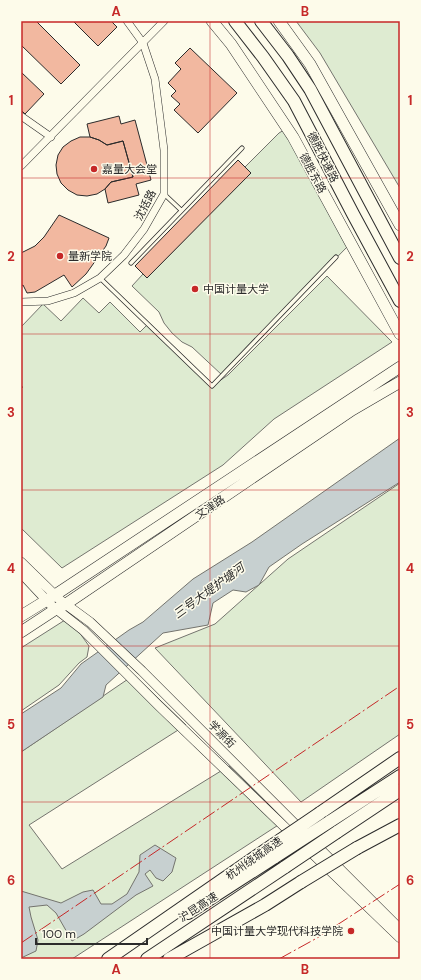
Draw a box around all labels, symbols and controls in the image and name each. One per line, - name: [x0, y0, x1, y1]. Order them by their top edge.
- text: A: [111, 3, 121, 20]
- text: B: [301, 3, 309, 20]
- text: 1: [9, 92, 13, 109]
- text: 1: [408, 92, 412, 109]
- street label: 德胜快速路: [304, 129, 342, 185]
- street label: 德胜东路: [296, 150, 330, 196]
- place label: 嘉量大会堂: [102, 162, 157, 176]
- marker: 嘉量大会堂: [89, 164, 99, 174]
- street label: 沈括路: [131, 187, 159, 223]
- text: 2: [7, 248, 15, 265]
- text: 2: [406, 248, 414, 265]
- place label: 量新学院: [68, 249, 112, 263]
- marker: 量新学院: [55, 251, 65, 261]
- place label: 中国计量大学: [203, 282, 269, 296]
- marker: 中国计量大学: [190, 284, 200, 294]
- text: 3: [7, 404, 15, 421]
- text: 3: [406, 404, 414, 421]
- street label: 文津路: [192, 492, 228, 522]
- water label: 三号大堤护塘河: [170, 559, 249, 622]
- text: 4: [7, 560, 15, 577]
- text: 4: [406, 560, 414, 577]
- text: 5: [7, 716, 15, 733]
- text: 5: [406, 716, 414, 733]
- street label: 学源街: [205, 717, 239, 751]
- street label: 杭州绕城高速: [223, 833, 285, 883]
- text: 6: [7, 872, 15, 889]
- text: 6: [406, 872, 414, 889]
- street label: 沪昆高速: [176, 889, 220, 925]
- scale bar: [36, 920, 147, 946]
- place label: 中国计量大学现代科技学院: [211, 924, 343, 938]
- text: 100 m: [42, 926, 76, 942]
- marker: 中国计量大学现代科技学院: [346, 926, 356, 936]
- text: A: [111, 961, 121, 978]
- text: B: [301, 961, 309, 978]

